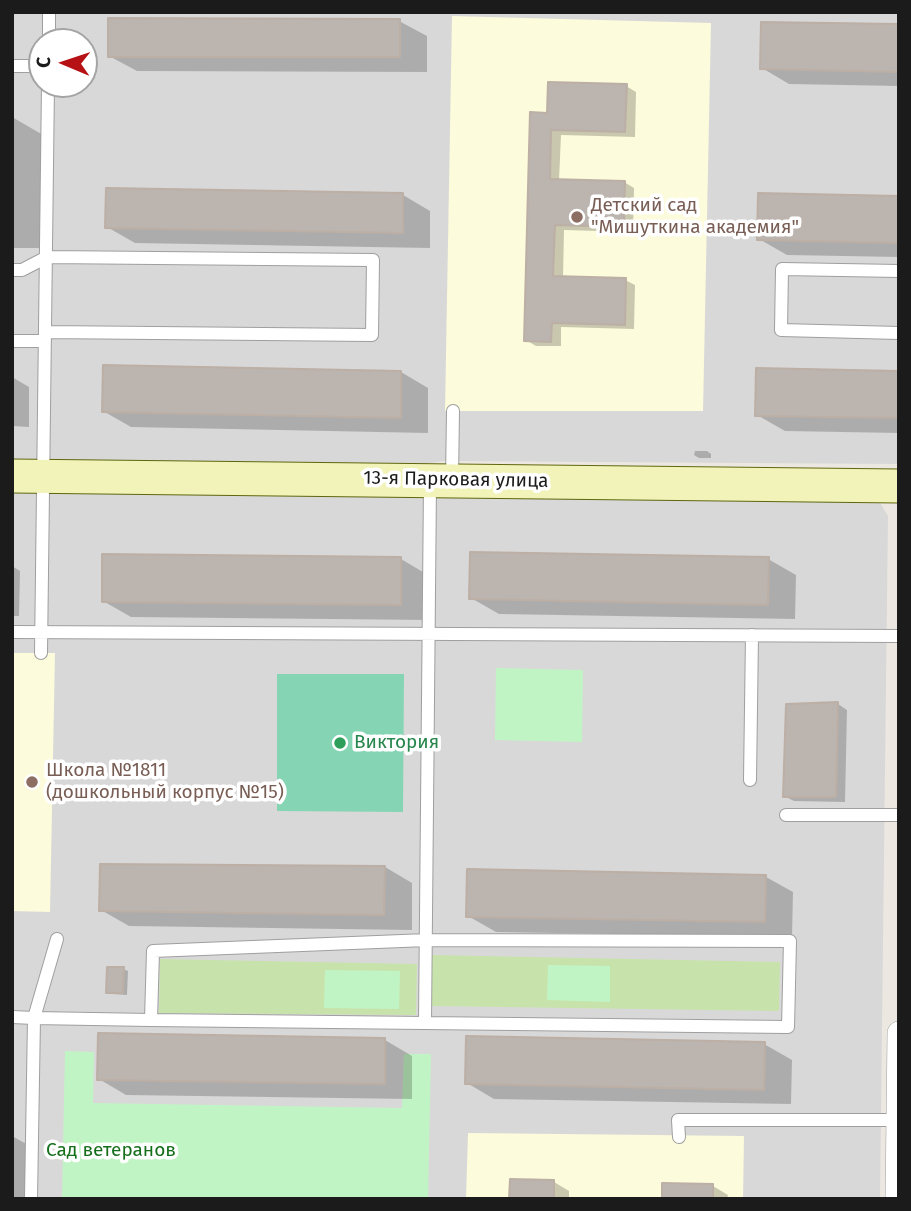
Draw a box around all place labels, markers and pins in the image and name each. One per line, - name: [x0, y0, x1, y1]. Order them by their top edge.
- place label: Детский сад "Мишуткина академия": [591, 195, 799, 239]
- marker: Детский сад "Мишуткина академия": [569, 209, 585, 225]
- place label: Виктория: [354, 732, 439, 754]
- marker: Виктория: [332, 735, 348, 751]
- place label: Школа №1811 (дошкольный корпус №15): [46, 760, 284, 804]
- marker: Школа №1811 (дошкольный корпус №15): [24, 774, 40, 790]

